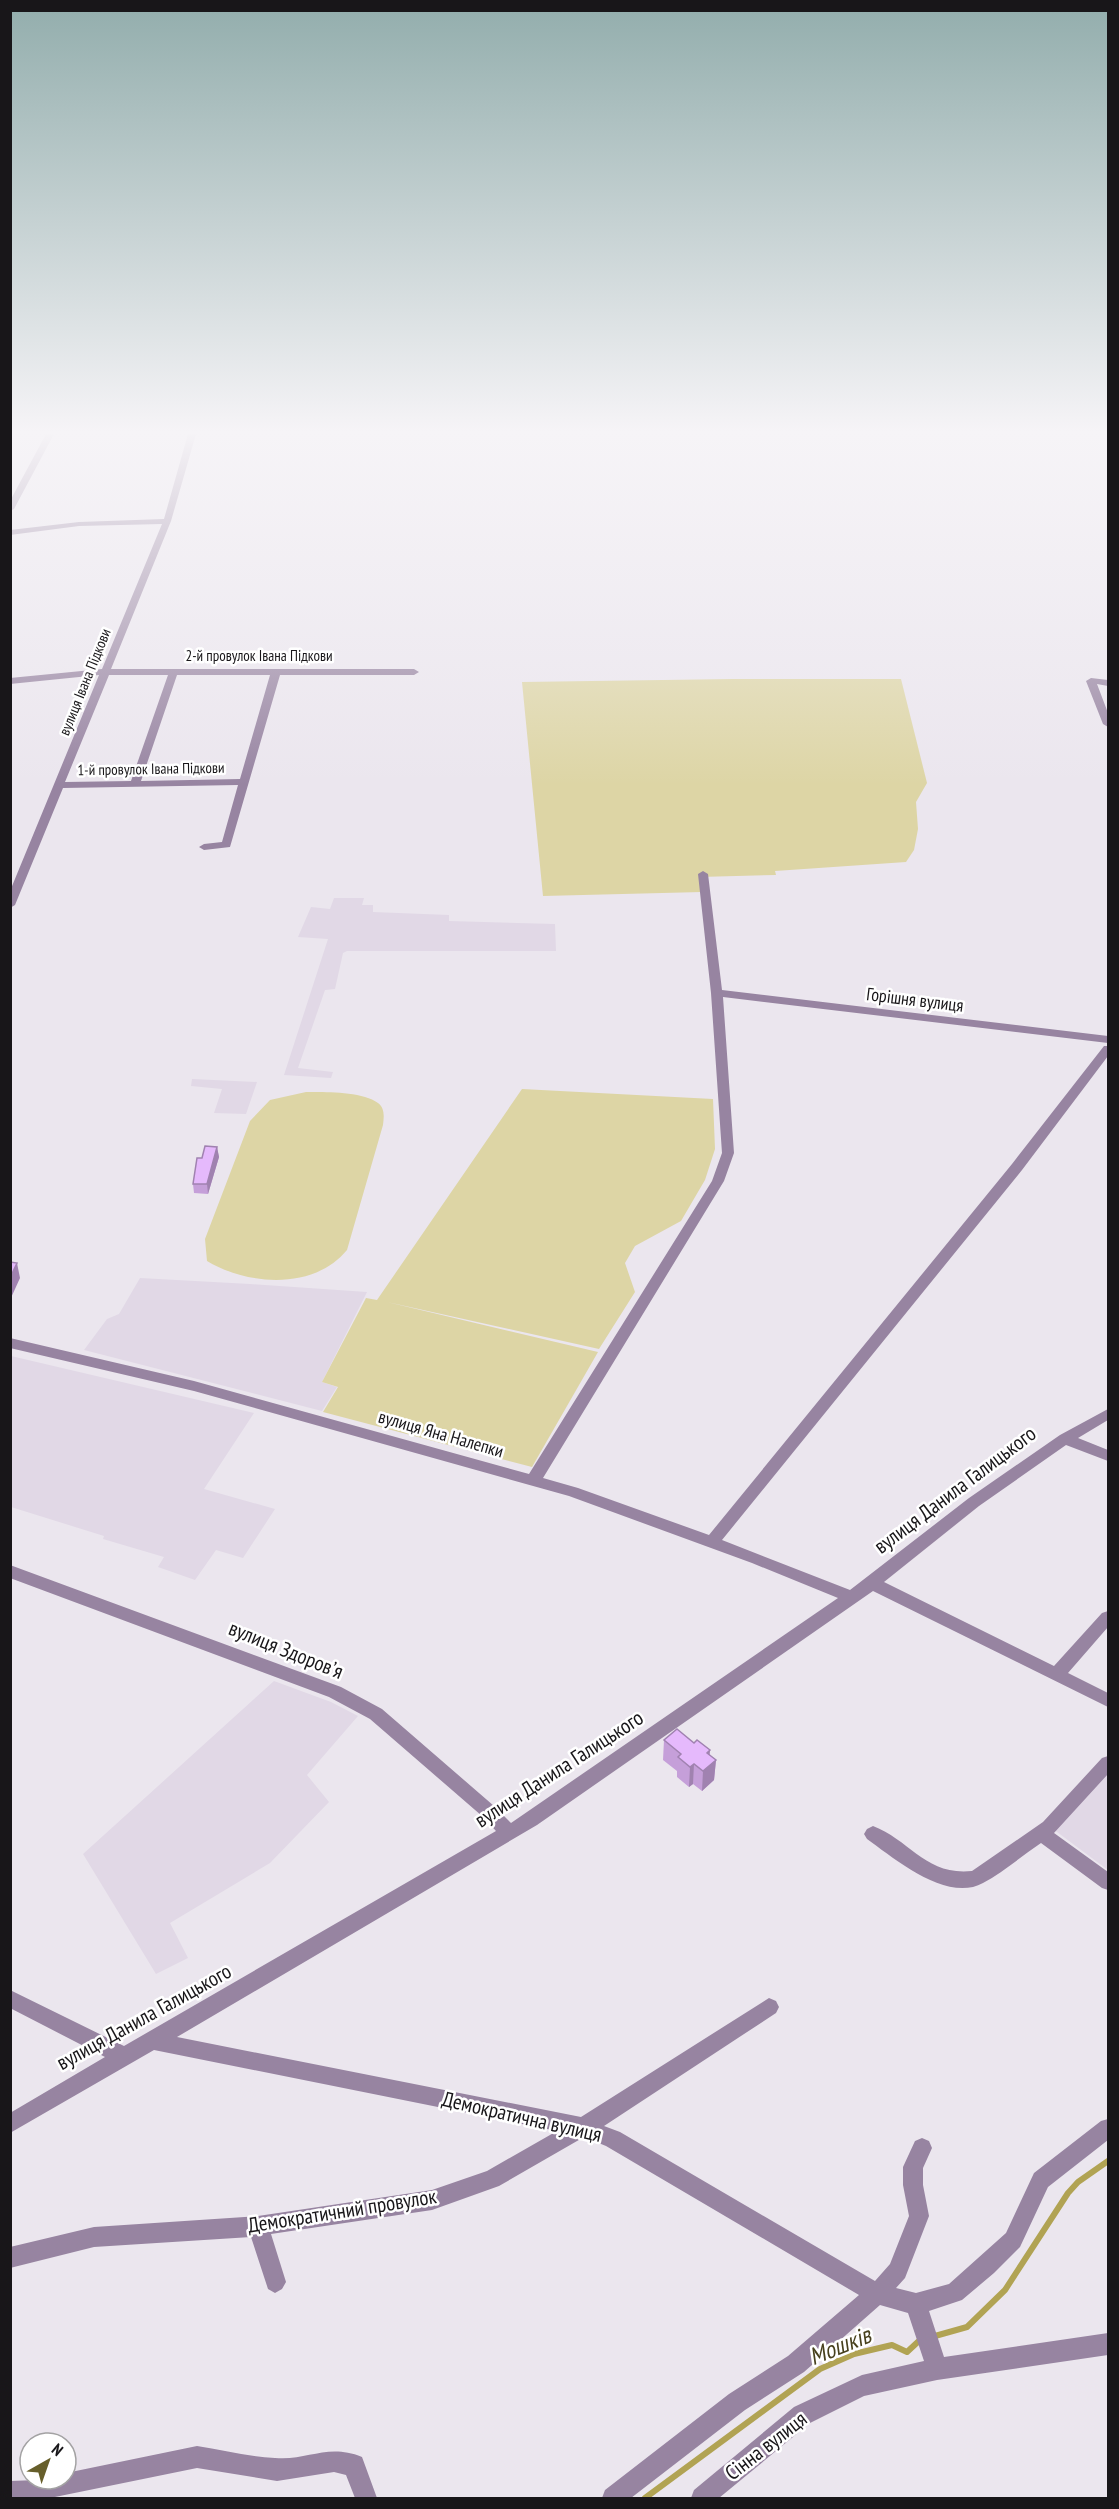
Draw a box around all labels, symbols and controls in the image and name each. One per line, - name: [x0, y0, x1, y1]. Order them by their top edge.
- street label: вулиця Івана Підкови: [54, 626, 115, 738]
- street label: 2-й провулок Івана Підкови: [185, 646, 333, 665]
- street label: 1-й провулок Івана Підкови: [77, 758, 225, 779]
- street label: Горішня вулиця: [865, 982, 965, 1017]
- street label: вулиця Яна Налепки: [376, 1405, 506, 1462]
- street label: вулиця Данила Галицького: [868, 1420, 1041, 1559]
- street label: вулиця Здоровʼя: [225, 1614, 347, 1685]
- street label: вулиця Данила Галицького: [469, 1704, 648, 1833]
- street label: вулиця Данила Галицького: [52, 1957, 236, 2076]
- street label: Демократична вулиця: [440, 2085, 605, 2148]
- street label: Демократичний провулок: [246, 2182, 438, 2239]
- water label: Мошків: [804, 2318, 877, 2372]
- street label: Сінна вулиця: [719, 2405, 812, 2486]
- north arrow: [18, 2431, 78, 2491]
- text: N: [48, 2439, 67, 2460]

